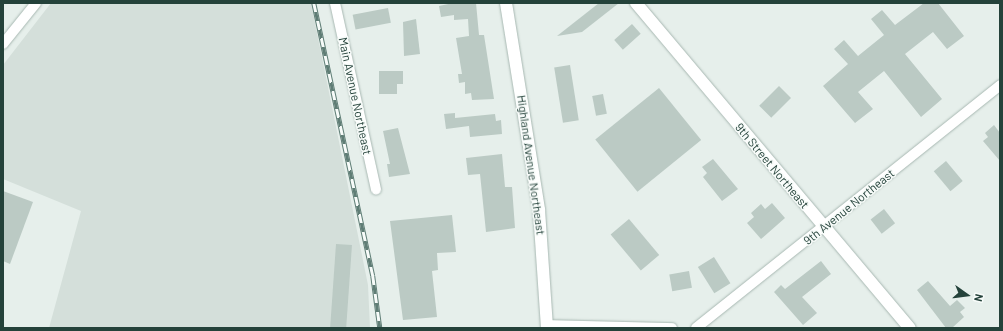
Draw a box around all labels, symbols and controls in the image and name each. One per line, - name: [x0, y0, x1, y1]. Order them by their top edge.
- street label: Main Avenue Northeast: [336, 36, 374, 156]
- street label: Highland Avenue Northeast: [514, 94, 548, 236]
- street label: 9th Street Northeast: [732, 120, 812, 212]
- street label: 9th Avenue Northeast: [801, 166, 897, 248]
- north arrow: [947, 275, 987, 315]
- text: N: [972, 293, 986, 303]

